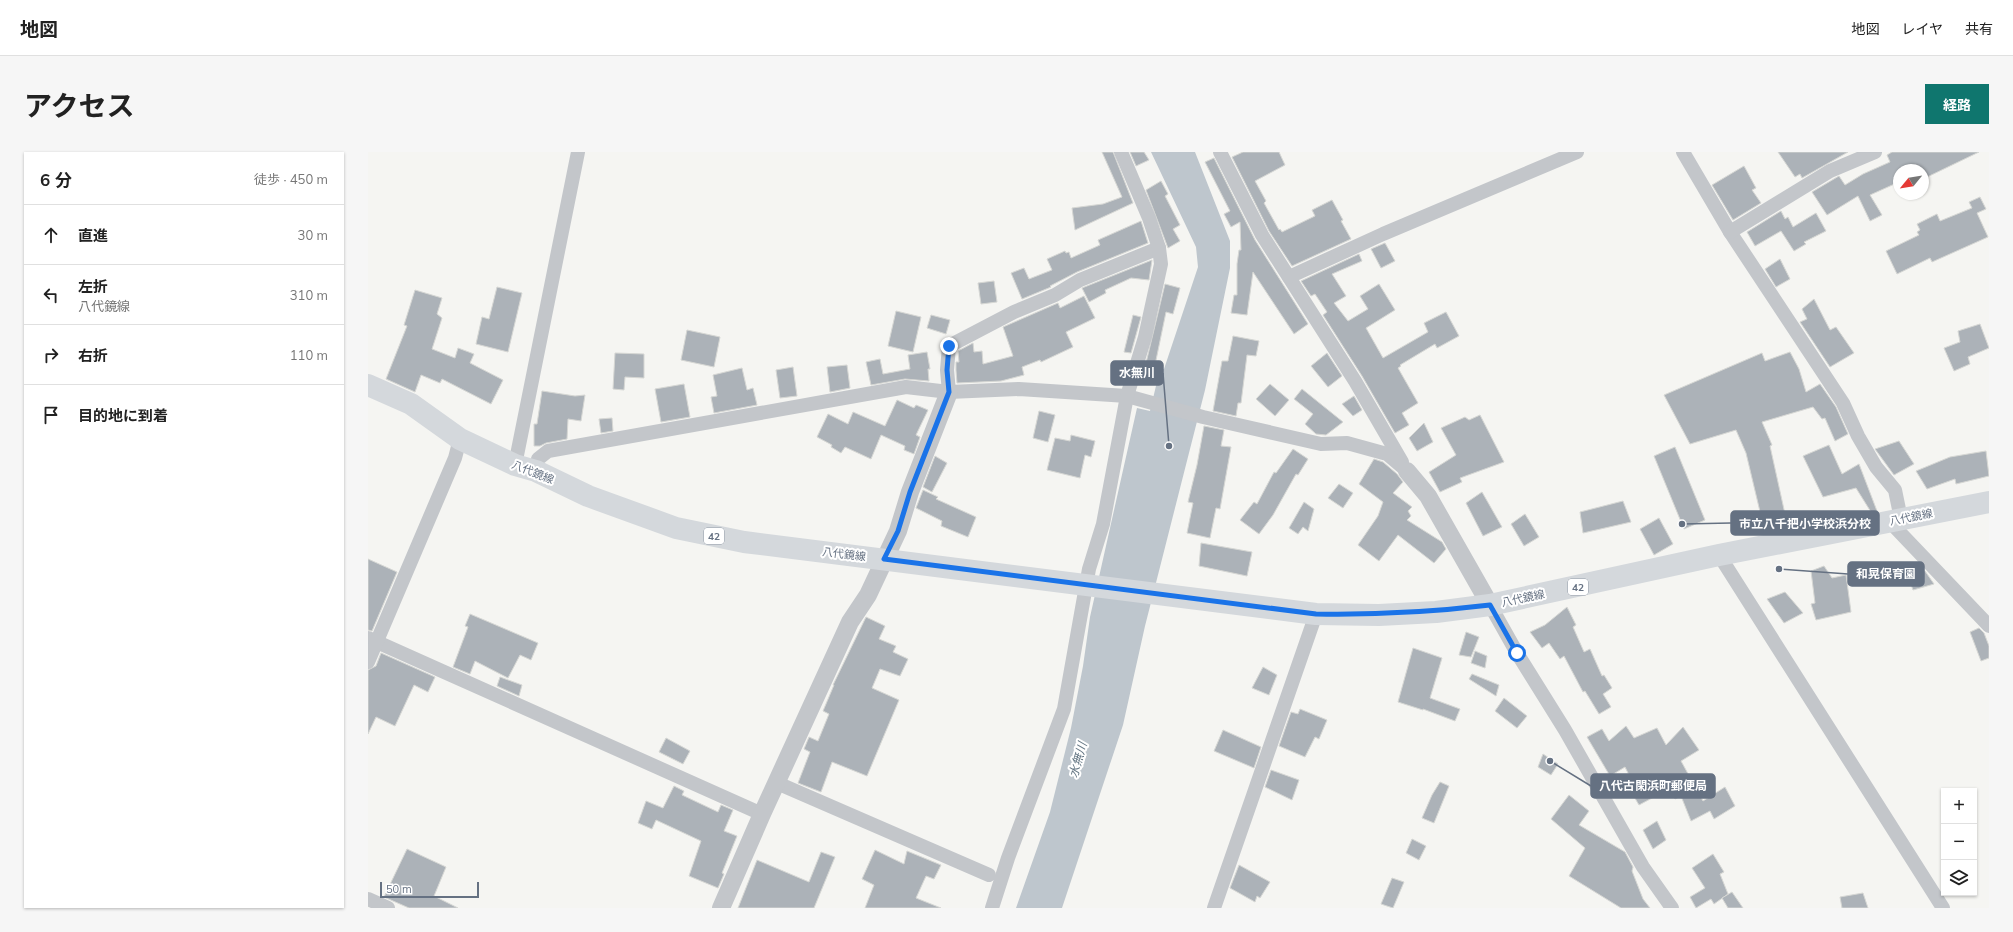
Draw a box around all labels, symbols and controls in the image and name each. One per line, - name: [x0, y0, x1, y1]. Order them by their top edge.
- text: 地図: [20, 17, 58, 41]
- text: 地図: [1851, 20, 1879, 38]
- text: レイヤ: [1901, 20, 1943, 38]
- text: 共有: [1965, 20, 1993, 38]
- button: 経路: [1925, 84, 1989, 124]
- text: アクセス: [24, 88, 135, 123]
- north arrow: [1893, 164, 1929, 200]
- text: 6 分: [40, 169, 72, 190]
- text: 徒歩 · 450 m: [254, 171, 328, 187]
- icon: ahead: [40, 224, 62, 246]
- text: 直進: [78, 226, 108, 245]
- text: 30 m: [298, 227, 328, 243]
- text: 左折: [78, 277, 108, 296]
- icon: left: [40, 284, 62, 306]
- text: 310 m: [290, 287, 328, 303]
- text: 八代鏡線: [78, 298, 130, 314]
- route end: [940, 337, 958, 355]
- icon: right: [40, 344, 62, 366]
- text: 右折: [78, 346, 108, 365]
- text: 110 m: [290, 347, 328, 363]
- callout: 水無川: [1111, 361, 1163, 385]
- text: 水無川: [1119, 365, 1155, 380]
- icon: arrive: [40, 404, 62, 426]
- text: 目的地に到着: [78, 406, 168, 425]
- street label: 八代鏡線: [510, 457, 556, 487]
- street label: 八代鏡線: [1888, 506, 1934, 528]
- callout: 市立八千把小学校浜分校: [1731, 511, 1879, 535]
- text: 市立八千把小学校浜分校: [1739, 516, 1871, 531]
- road number: 42: [704, 528, 724, 544]
- street label: 八代鏡線: [821, 544, 867, 564]
- callout: 和晃保育園: [1848, 562, 1924, 586]
- text: 和晃保育園: [1856, 566, 1916, 581]
- road number: 42: [1568, 579, 1588, 595]
- street label: 八代鏡線: [1500, 587, 1546, 609]
- route start: [1508, 644, 1526, 662]
- water label: 水無川: [1065, 739, 1090, 779]
- callout: 八代古閑浜町郵便局: [1591, 774, 1715, 798]
- text: 八代古閑浜町郵便局: [1599, 778, 1707, 793]
- map controls: [1941, 788, 1977, 896]
- button: +: [1941, 788, 1977, 824]
- button: −: [1941, 824, 1977, 860]
- button: layers: [1941, 860, 1977, 896]
- scale bar: [380, 880, 479, 899]
- text: 50 m: [386, 882, 412, 896]

